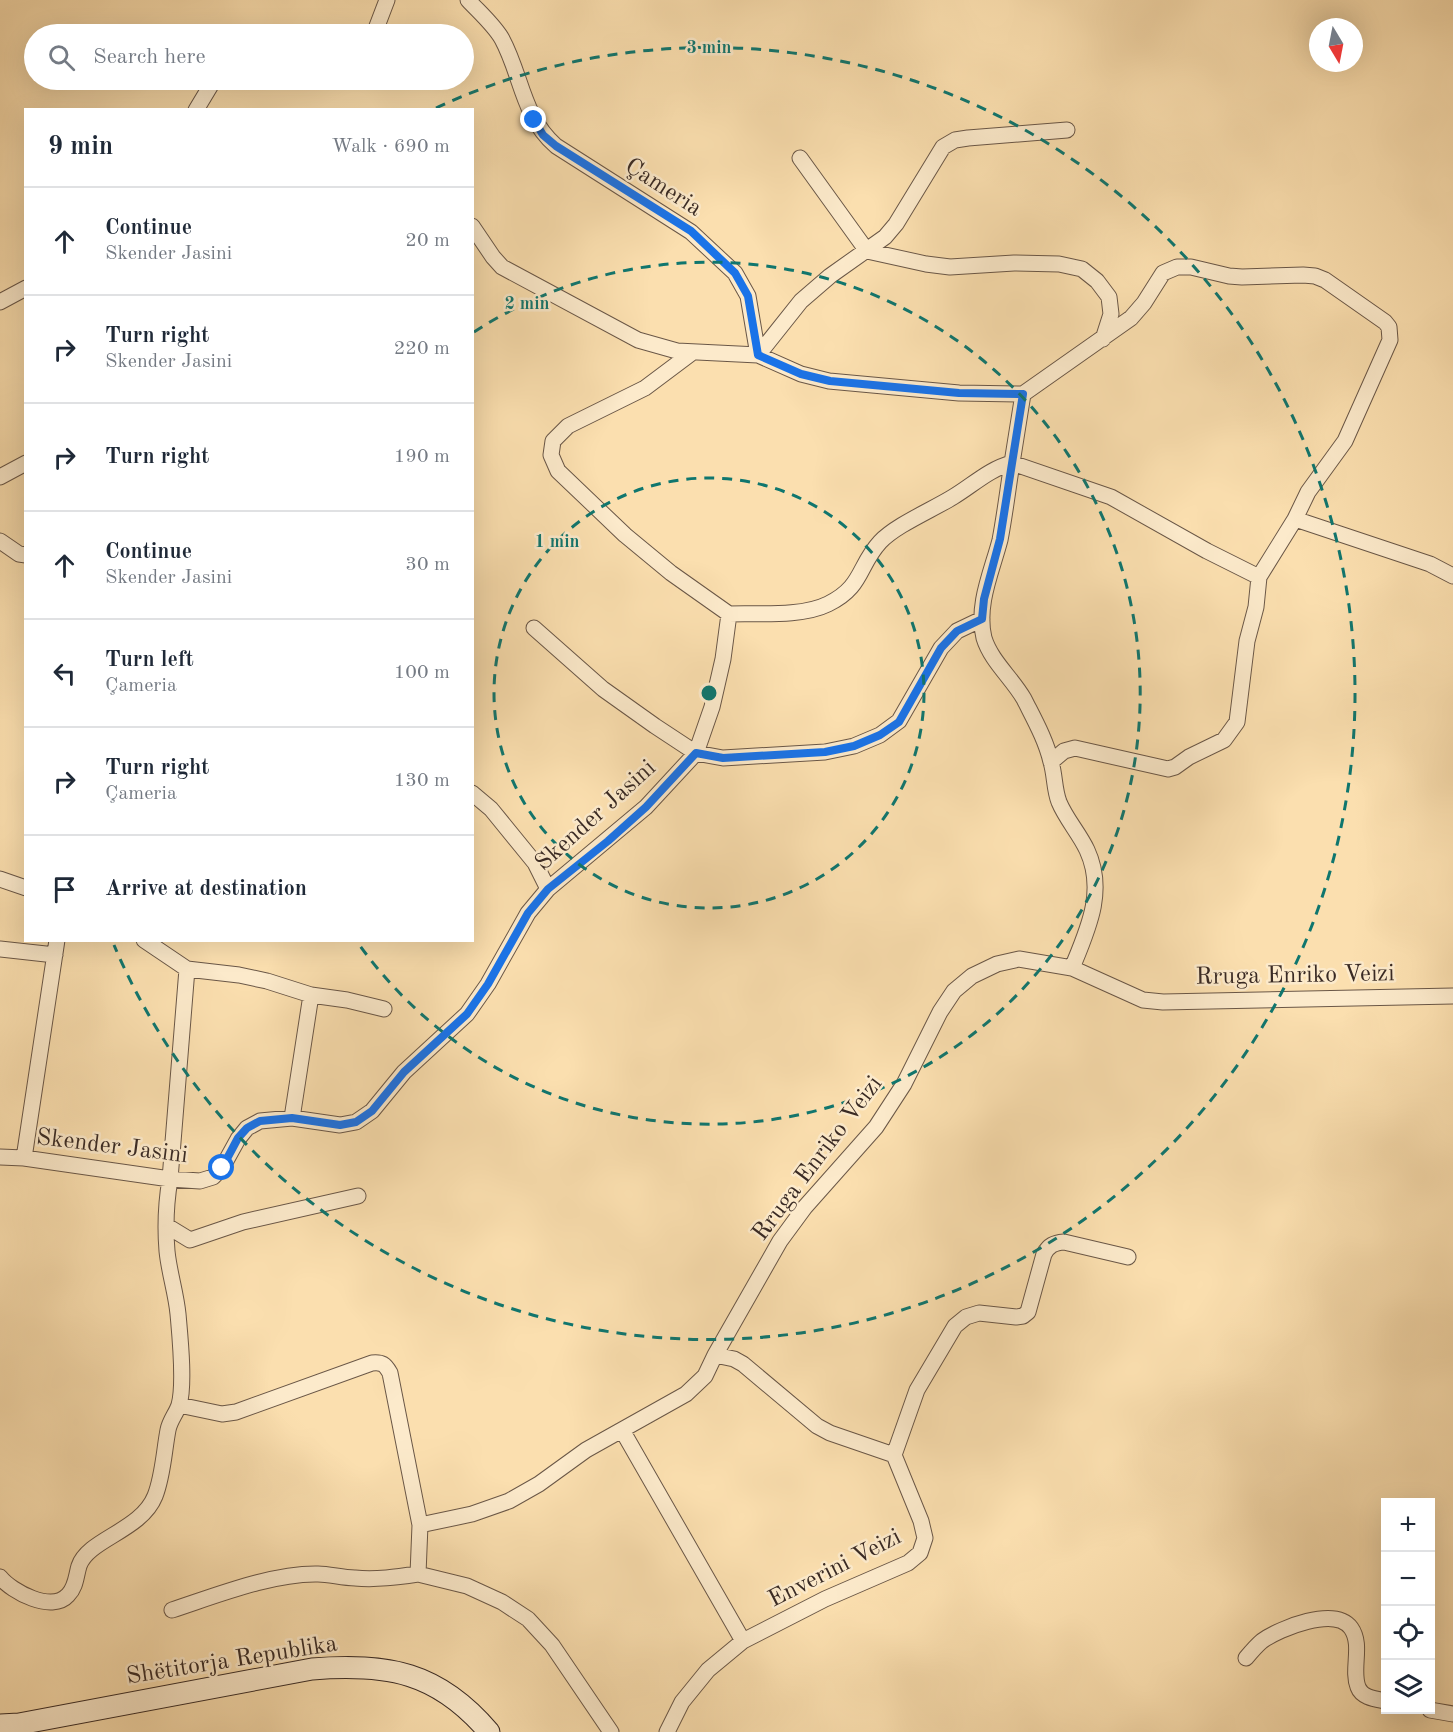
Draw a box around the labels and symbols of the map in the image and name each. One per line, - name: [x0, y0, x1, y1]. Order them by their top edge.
- north arrow: [1309, 18, 1363, 72]
- text: 3 min: [686, 39, 732, 57]
- route end: [520, 106, 546, 132]
- street label: Çameria: [620, 154, 706, 222]
- text: 2 min: [504, 295, 550, 313]
- text: 1 min: [534, 533, 580, 551]
- centre of rings: [699, 683, 719, 703]
- street label: Skender Jasini: [531, 756, 661, 876]
- street label: Rruga Enriko Veizi: [1195, 962, 1395, 990]
- street label: Rruga Enriko Veizi: [749, 1072, 887, 1246]
- street label: Skender Jasini: [35, 1126, 189, 1168]
- route start: [208, 1154, 234, 1180]
- street label: Enverini Veizi: [765, 1525, 905, 1613]
- street label: Shëtitorja Republika: [125, 1632, 339, 1690]

